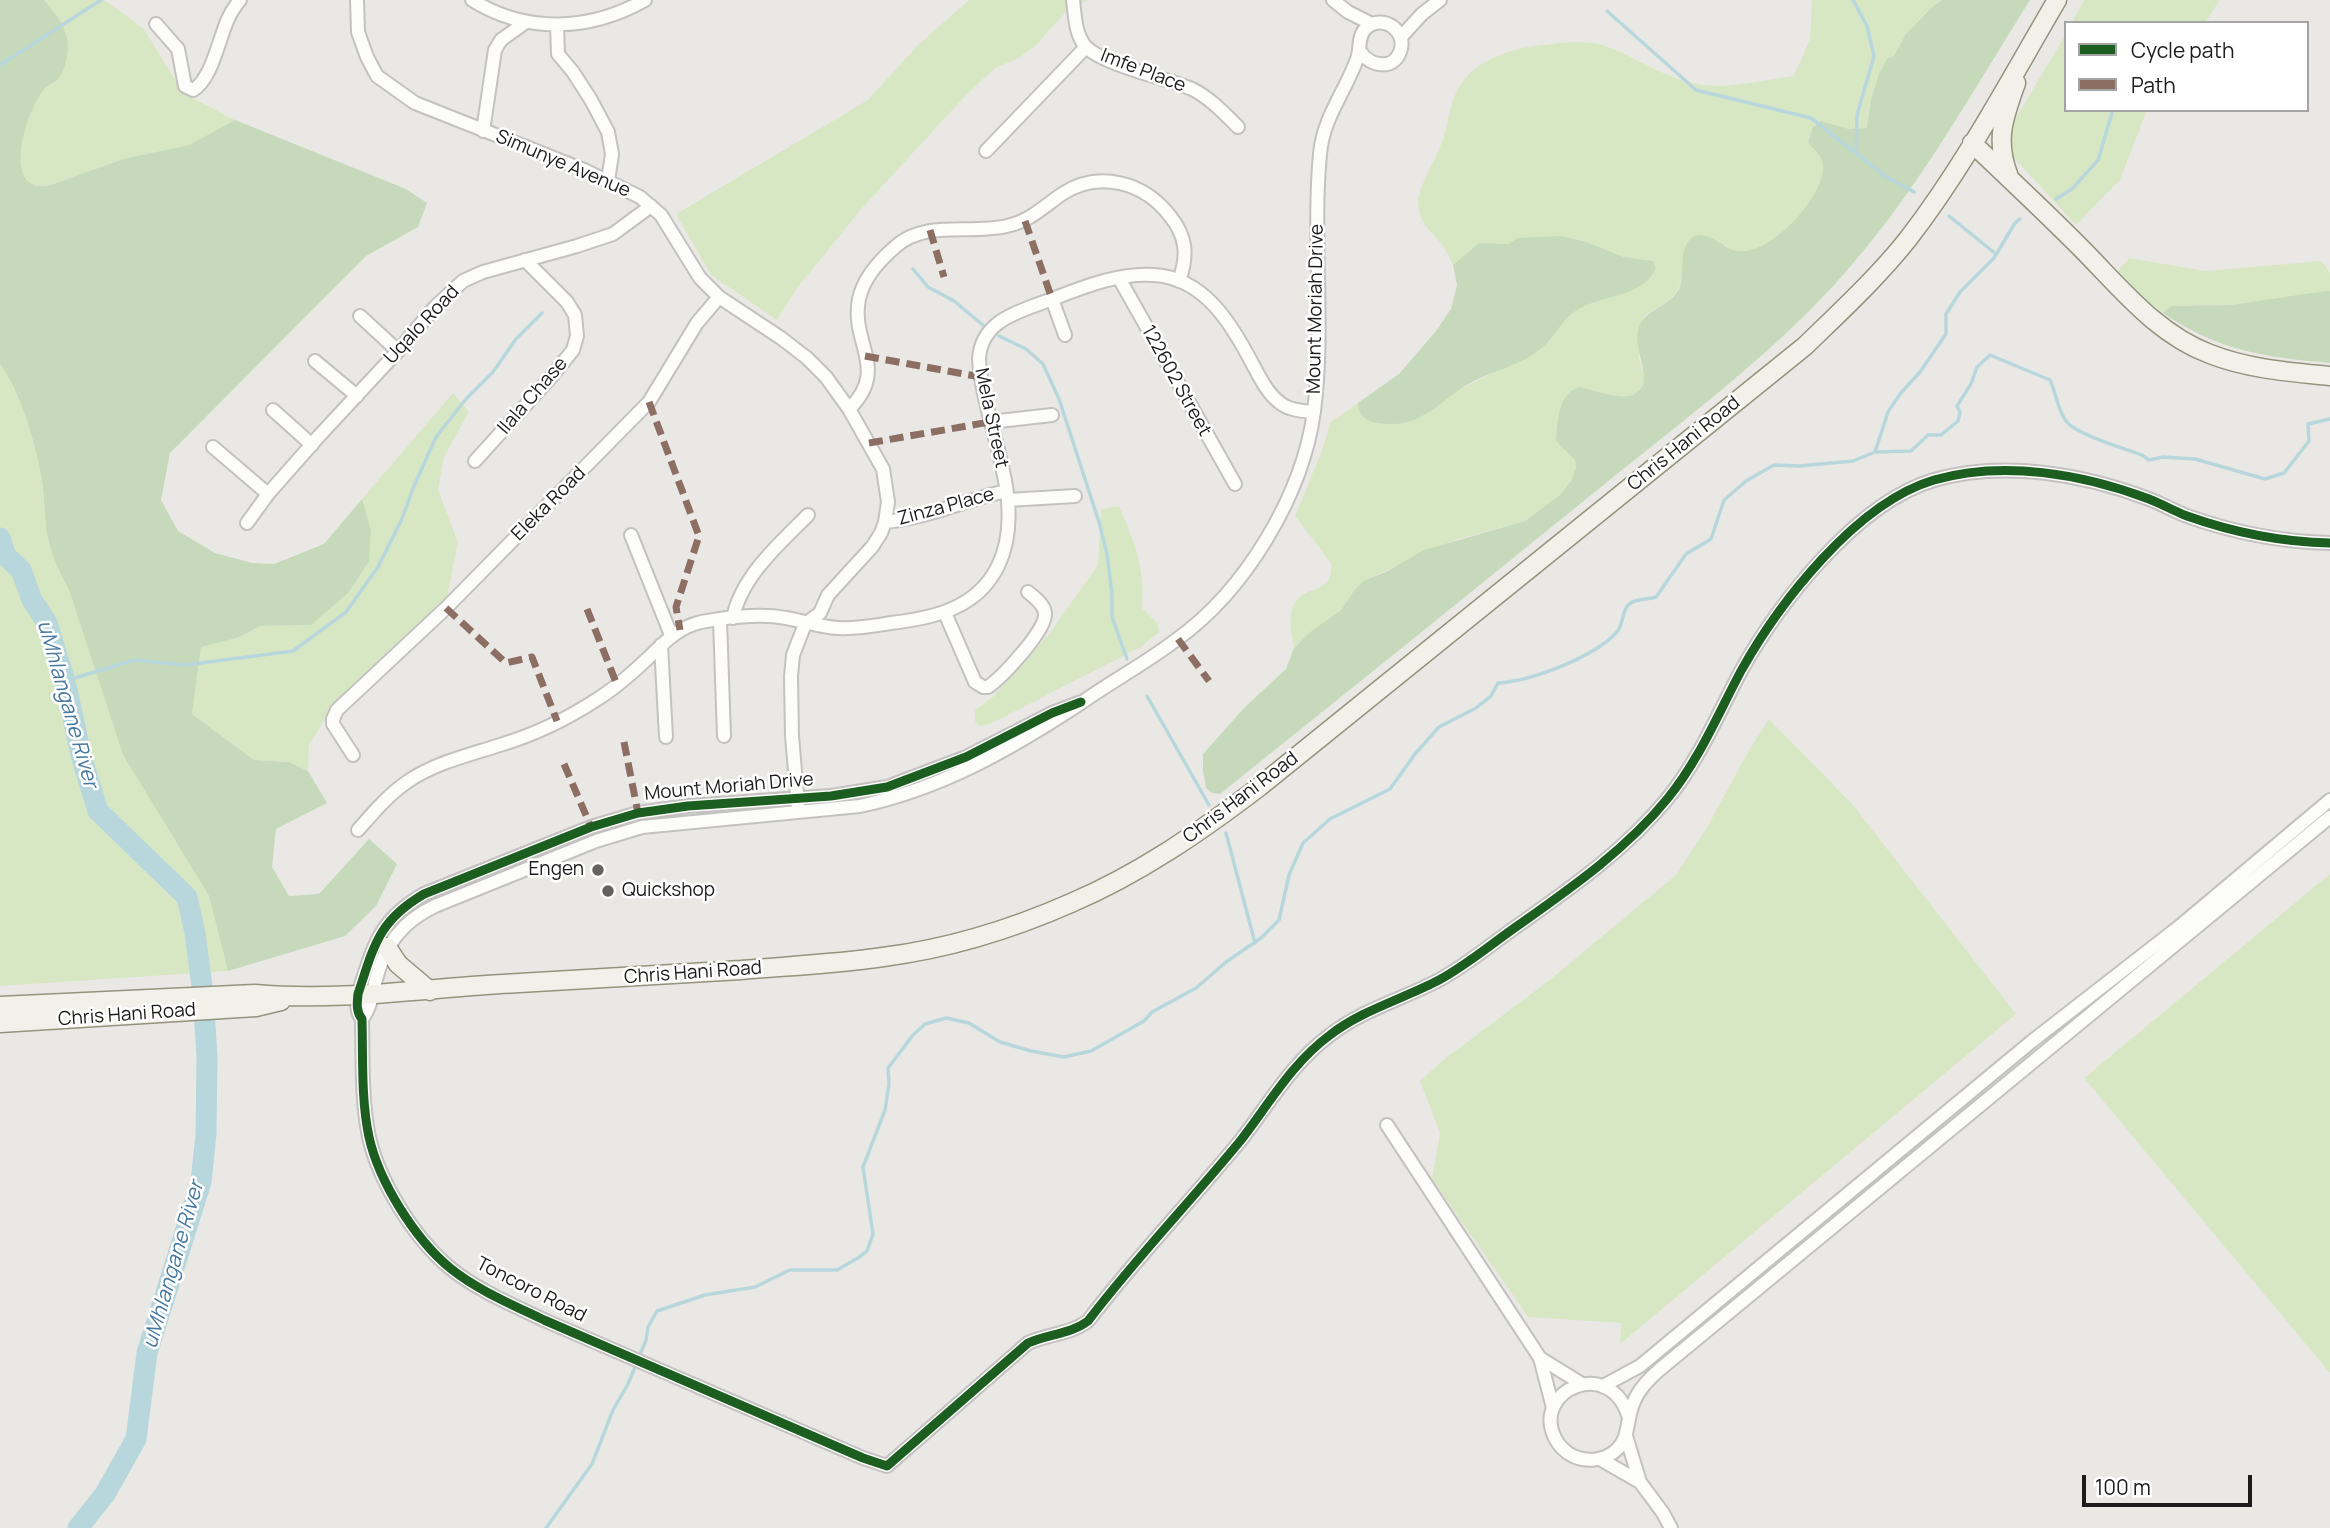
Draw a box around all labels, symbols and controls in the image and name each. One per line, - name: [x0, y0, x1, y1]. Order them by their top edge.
- legend: [2064, 21, 2309, 112]
- text: Cycle path: [2131, 36, 2234, 64]
- street label: Imfe Place: [1097, 44, 1189, 98]
- text: Path: [2131, 71, 2176, 99]
- street label: Simunye Avenue: [492, 125, 634, 203]
- street label: Mount Moriah Drive: [1303, 224, 1329, 394]
- street label: Uqalo Road: [380, 281, 464, 369]
- street label: 122602 Street: [1136, 322, 1216, 440]
- street label: Ilala Chase: [493, 353, 573, 439]
- street label: Mela Street: [969, 366, 1013, 470]
- street label: Chris Hani Road: [1623, 392, 1745, 496]
- street label: Eleka Road: [507, 462, 591, 546]
- street label: Zinza Place: [895, 483, 997, 531]
- water label: uMhlangane River: [31, 617, 103, 791]
- street label: Chris Hani Road: [1179, 747, 1303, 849]
- street label: Mount Moriah Drive: [643, 768, 815, 806]
- place label: Engen: [529, 859, 584, 881]
- marker: Engen: [590, 862, 606, 878]
- place label: Quickshop: [622, 880, 715, 902]
- marker: Quickshop: [600, 883, 616, 899]
- street label: Chris Hani Road: [623, 957, 763, 989]
- street label: Chris Hani Road: [57, 999, 197, 1031]
- water label: uMhlangane River: [138, 1178, 210, 1352]
- street label: Toncoro Road: [472, 1252, 590, 1328]
- scale bar: [2085, 1462, 2255, 1506]
- text: 100 m: [2095, 1473, 2151, 1501]

